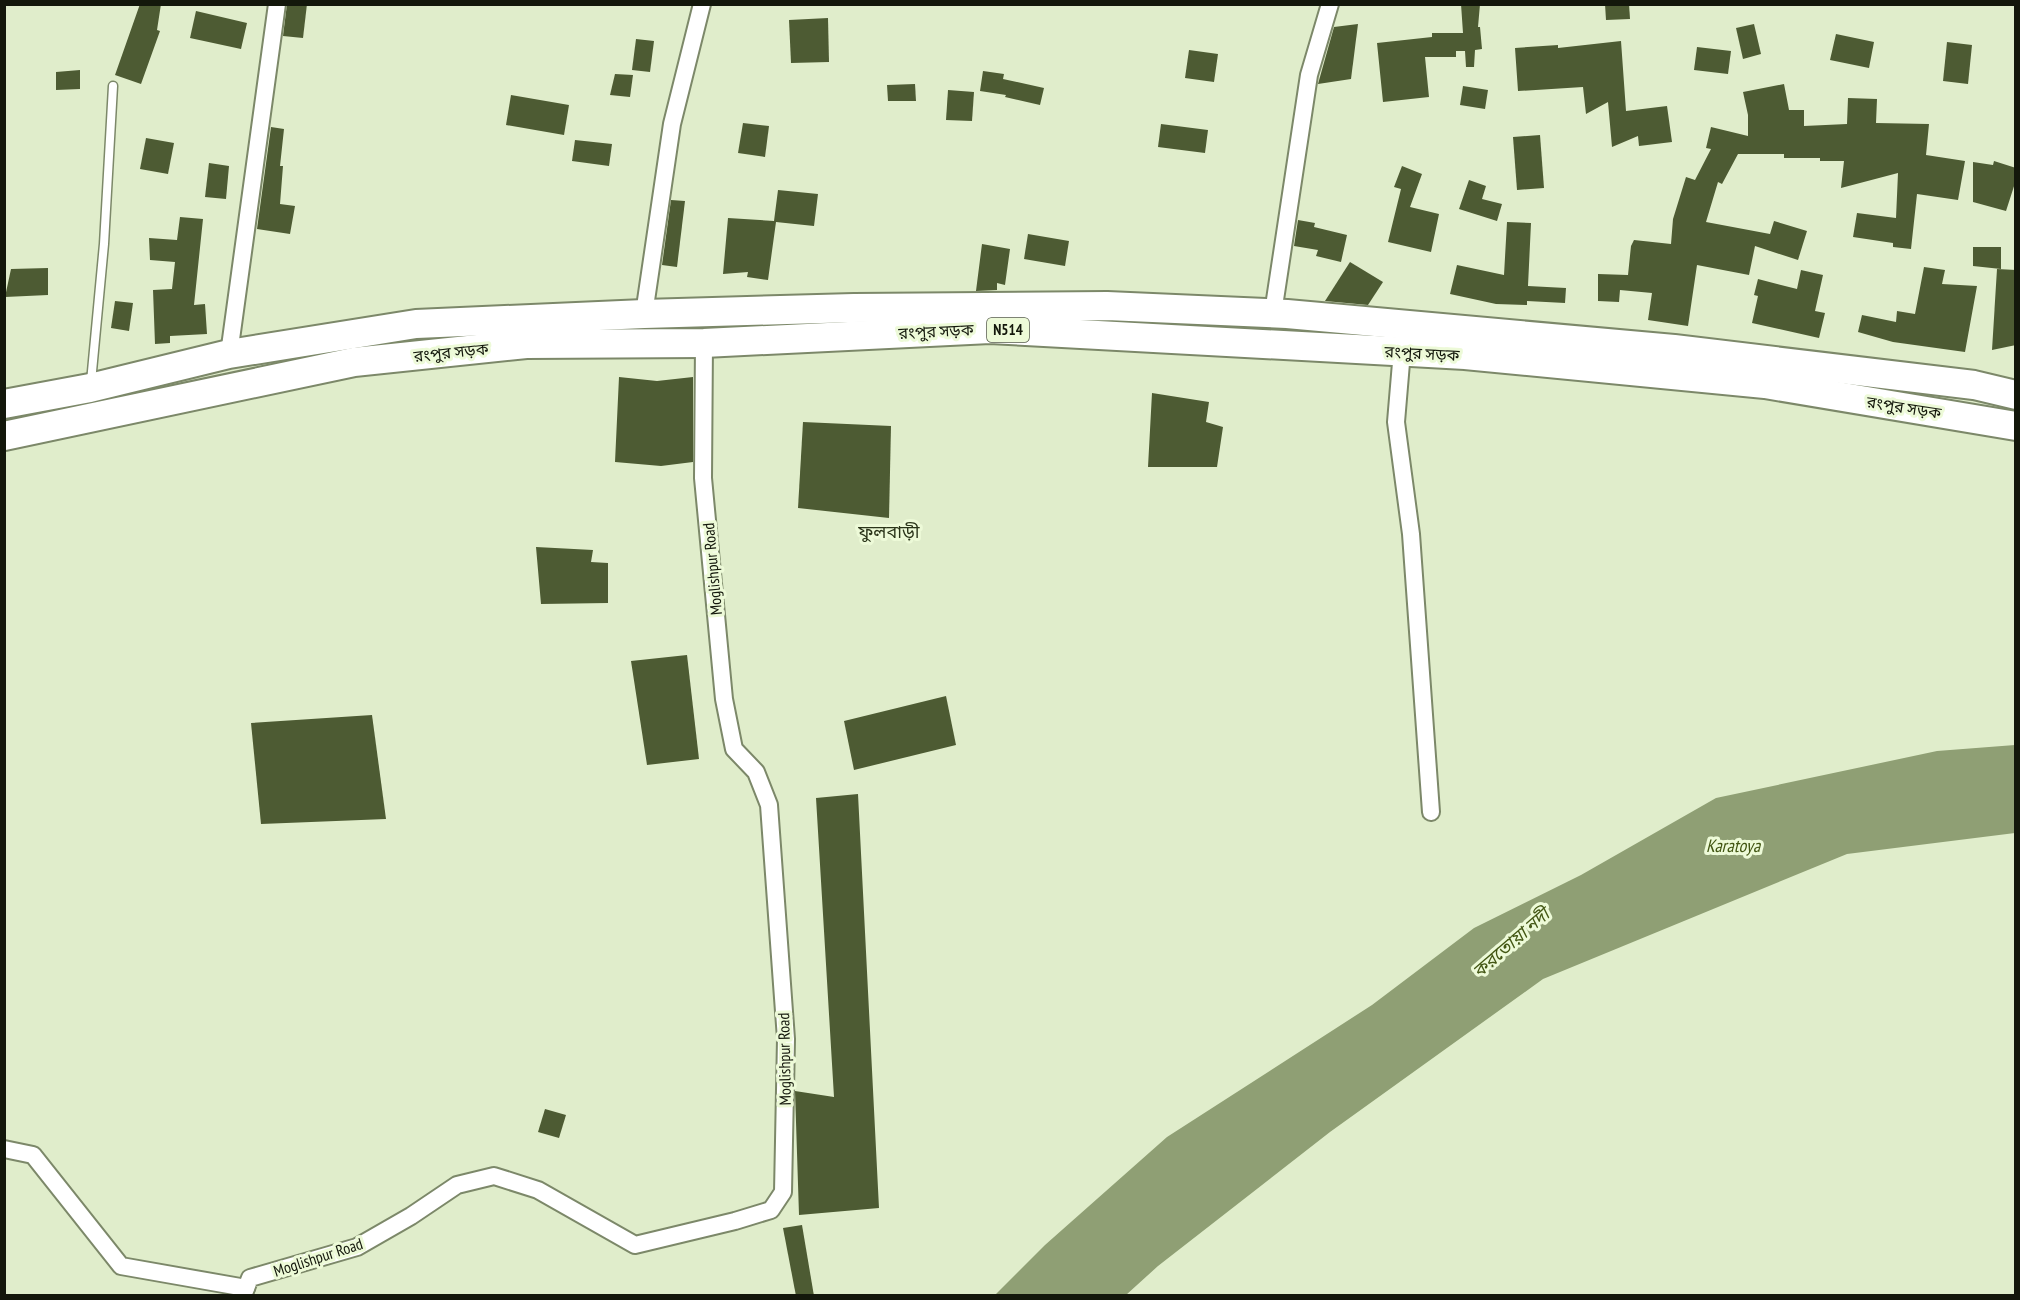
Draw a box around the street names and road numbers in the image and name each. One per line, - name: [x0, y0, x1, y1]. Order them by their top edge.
- road number: N514: [987, 318, 1029, 342]
- street label: রংপুর সড়ক: [897, 319, 975, 343]
- street label: রংপুর সড়ক: [412, 338, 491, 366]
- street label: রংপুর সড়ক: [1383, 341, 1461, 365]
- street label: রংপুর সড়ক: [1864, 391, 1944, 423]
- street label: Moglishpur Road: [698, 522, 726, 616]
- street label: Moglishpur Road: [773, 1012, 795, 1105]
- street label: Moglishpur Road: [271, 1233, 365, 1281]

